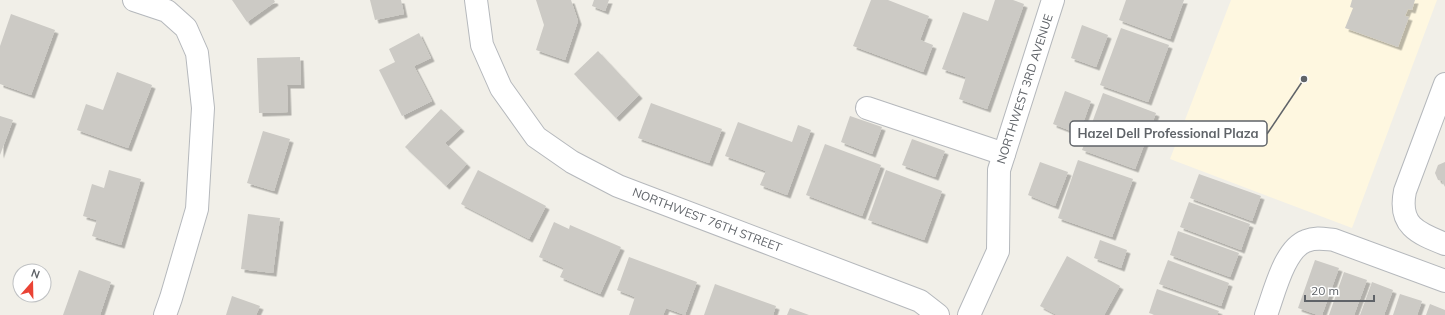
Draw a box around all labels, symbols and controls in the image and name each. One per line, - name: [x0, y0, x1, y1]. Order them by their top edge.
- street label: NORTHWEST 3RD AVENUE: [993, 12, 1056, 166]
- callout: Hazel Dell Professional Plaza: [1070, 121, 1267, 146]
- text: Hazel Dell Professional Plaza: [1077, 125, 1259, 141]
- street label: NORTHWEST 76TH STREET: [630, 184, 785, 255]
- north arrow: [12, 263, 52, 303]
- text: N: [29, 266, 42, 282]
- scale bar: [1305, 277, 1374, 303]
- text: 20 m: [1311, 283, 1339, 298]

